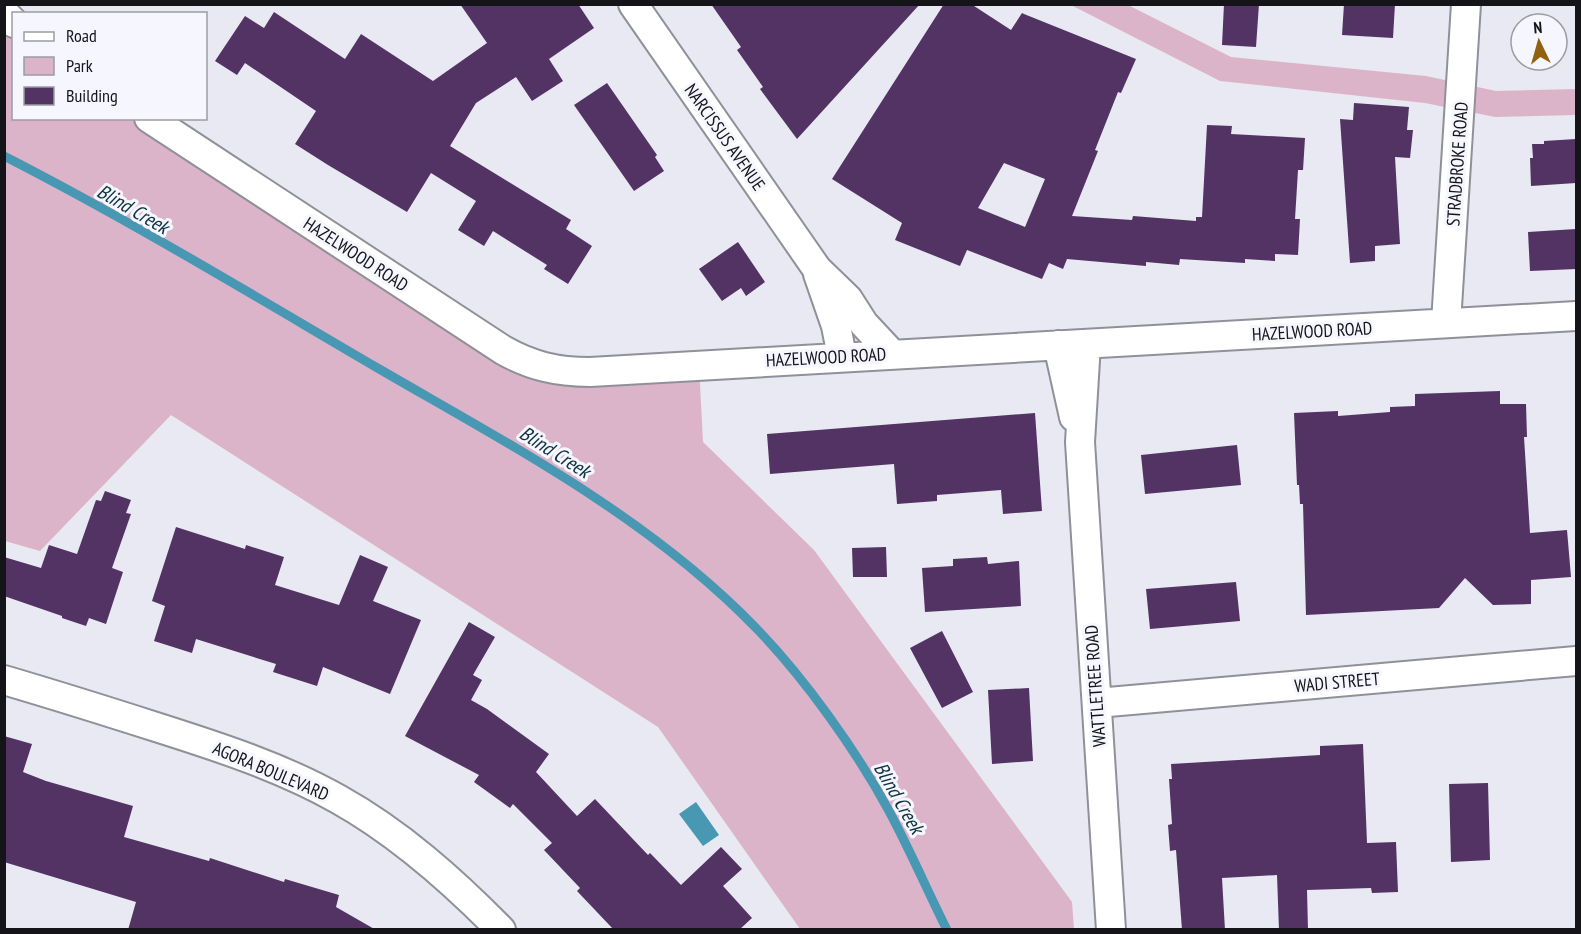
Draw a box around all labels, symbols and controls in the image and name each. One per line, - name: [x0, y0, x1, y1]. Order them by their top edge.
- legend: [12, 12, 207, 120]
- north arrow: [1509, 12, 1569, 72]
- text: N: [1533, 17, 1543, 37]
- text: Road: [66, 24, 97, 47]
- text: Park: [66, 54, 93, 77]
- street label: NARCISSUS AVENUE: [680, 79, 770, 195]
- text: Building: [66, 84, 118, 107]
- street label: STRADBROKE ROAD: [1441, 101, 1473, 227]
- water label: Blind Creek: [92, 178, 175, 241]
- street label: HAZELWOOD ROAD: [299, 212, 413, 296]
- street label: HAZELWOOD ROAD: [1251, 316, 1373, 346]
- street label: HAZELWOOD ROAD: [765, 342, 887, 372]
- water label: Blind Creek: [515, 420, 597, 485]
- street label: WATTLETREE ROAD: [1079, 624, 1111, 748]
- street label: WADI STREET: [1293, 667, 1381, 697]
- street label: AGORA BOULEVARD: [209, 736, 333, 806]
- water label: Blind Creek: [868, 757, 931, 840]

